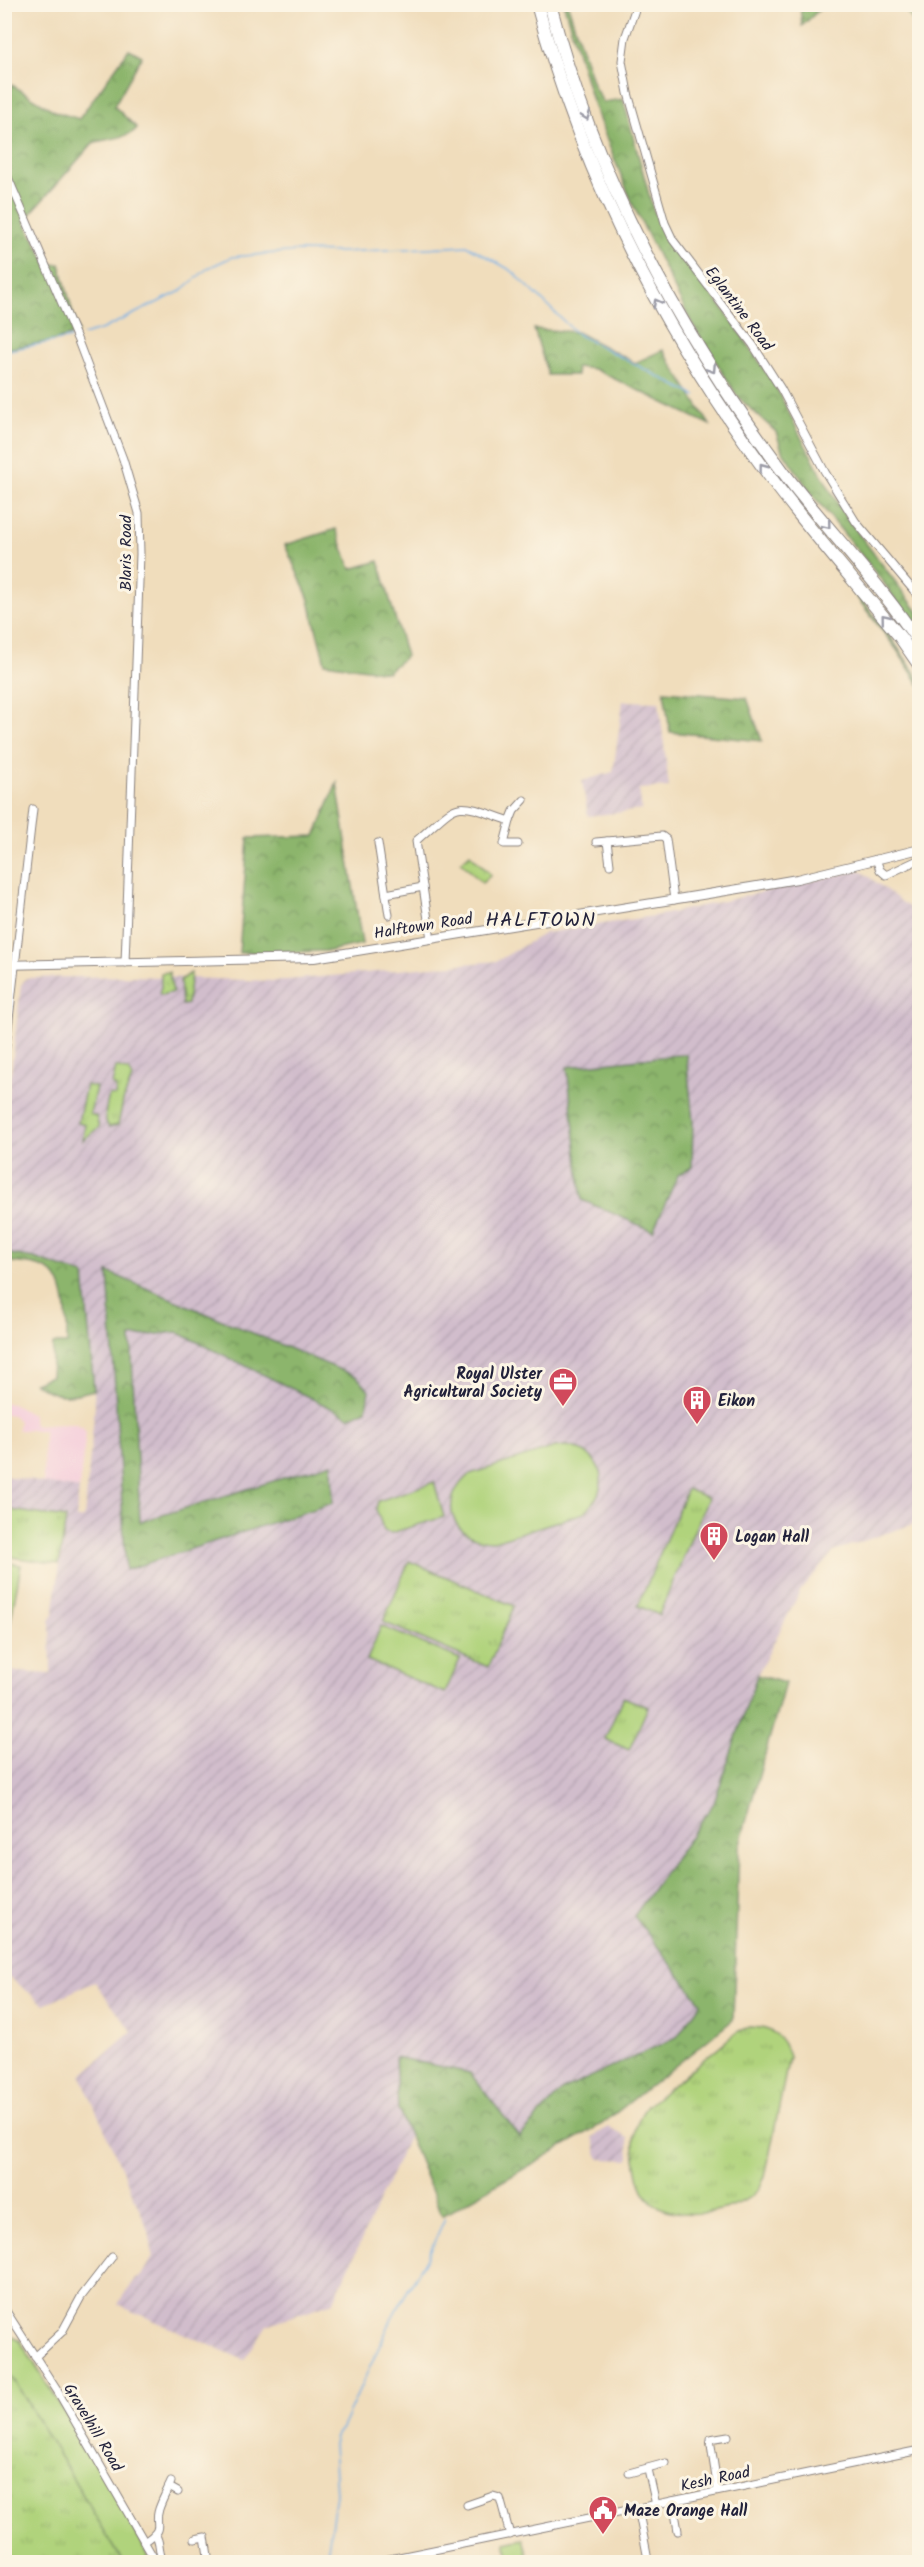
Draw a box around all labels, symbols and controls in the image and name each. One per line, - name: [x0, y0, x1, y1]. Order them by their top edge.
- one-way arrow: [579, 110, 592, 121]
- street label: Eglantine Road: [698, 261, 780, 358]
- one-way arrow: [653, 299, 664, 309]
- one-way arrow: [704, 362, 715, 373]
- one-way arrow: [759, 462, 770, 473]
- street label: Blaris Road: [114, 514, 139, 591]
- one-way arrow: [820, 518, 831, 529]
- one-way arrow: [882, 614, 893, 625]
- district label: HALFTOWN: [485, 905, 597, 937]
- street label: Halftown Road: [372, 906, 475, 947]
- place label: Royal Ulster Agricultural Society: [404, 1362, 543, 1405]
- office icon: Royal Ulster Agricultural Society: [547, 1366, 579, 1408]
- building icon: Eikon: [681, 1384, 713, 1426]
- place label: Eikon: [718, 1389, 755, 1414]
- building icon: Logan Hall: [698, 1520, 730, 1562]
- place label: Logan Hall: [735, 1525, 810, 1550]
- street label: Gravelhill Road: [56, 2379, 129, 2478]
- street label: Kesh Road: [678, 2460, 753, 2499]
- public building icon: Maze Orange Hall: [587, 2494, 619, 2536]
- place label: Maze Orange Hall: [624, 2499, 748, 2524]

